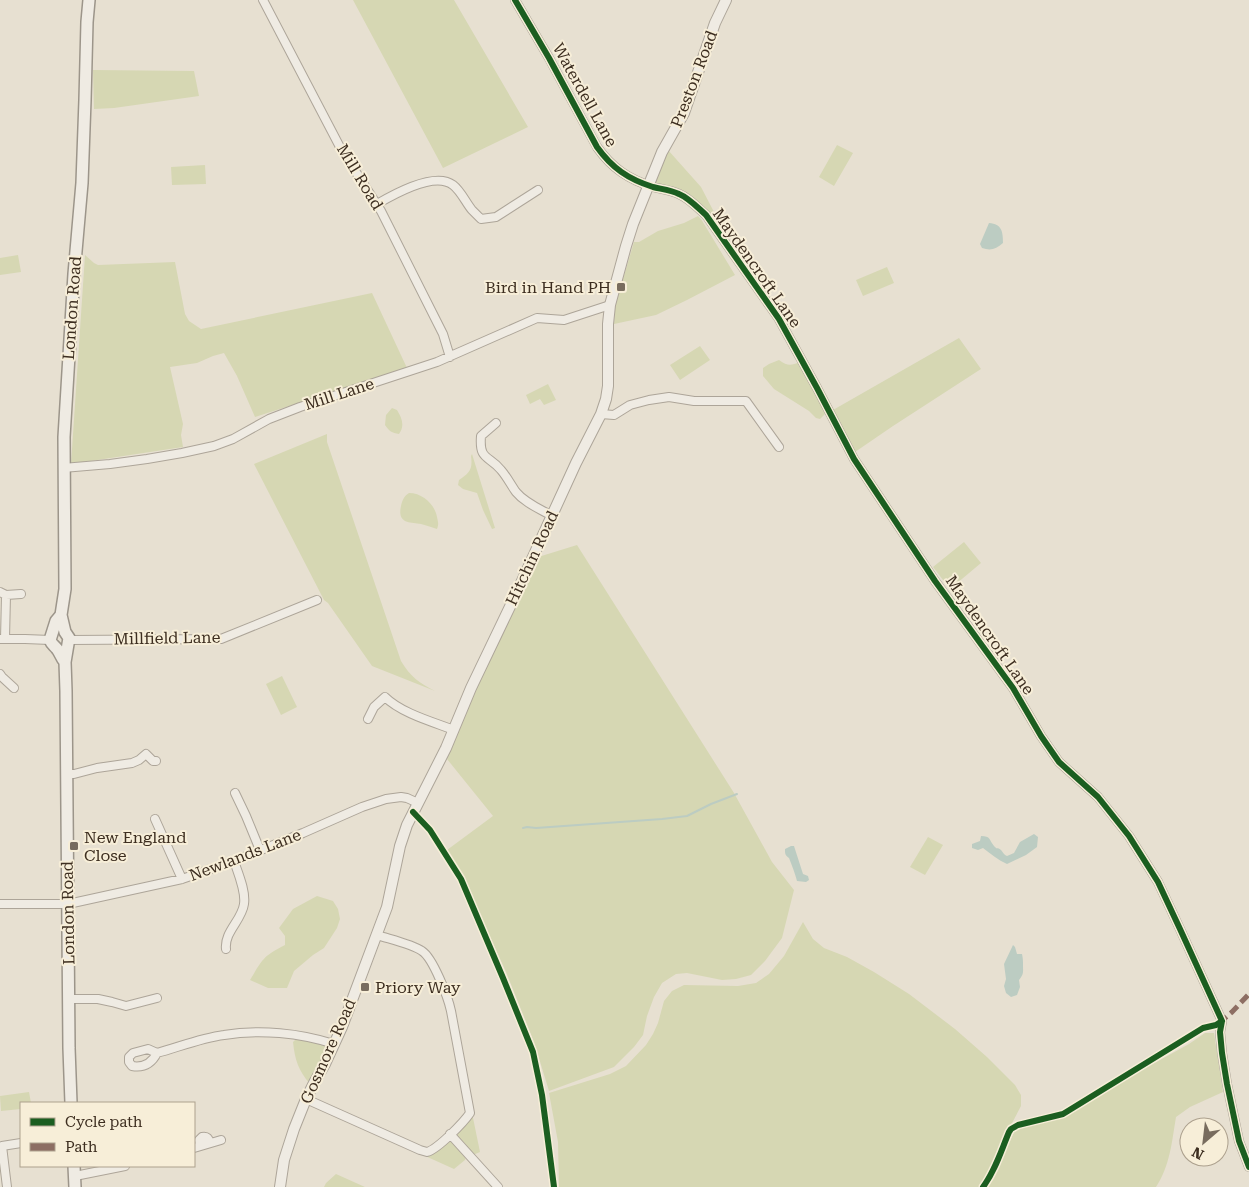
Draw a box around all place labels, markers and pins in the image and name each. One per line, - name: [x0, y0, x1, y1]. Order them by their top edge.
- place label: Bird in Hand PH: [485, 278, 611, 297]
- marker: Bird in Hand PH: [615, 281, 627, 293]
- place label: New England Close: [84, 828, 186, 865]
- marker: New England Close: [68, 840, 80, 852]
- place label: Priory Way: [375, 978, 461, 997]
- marker: Priory Way: [359, 981, 371, 993]

